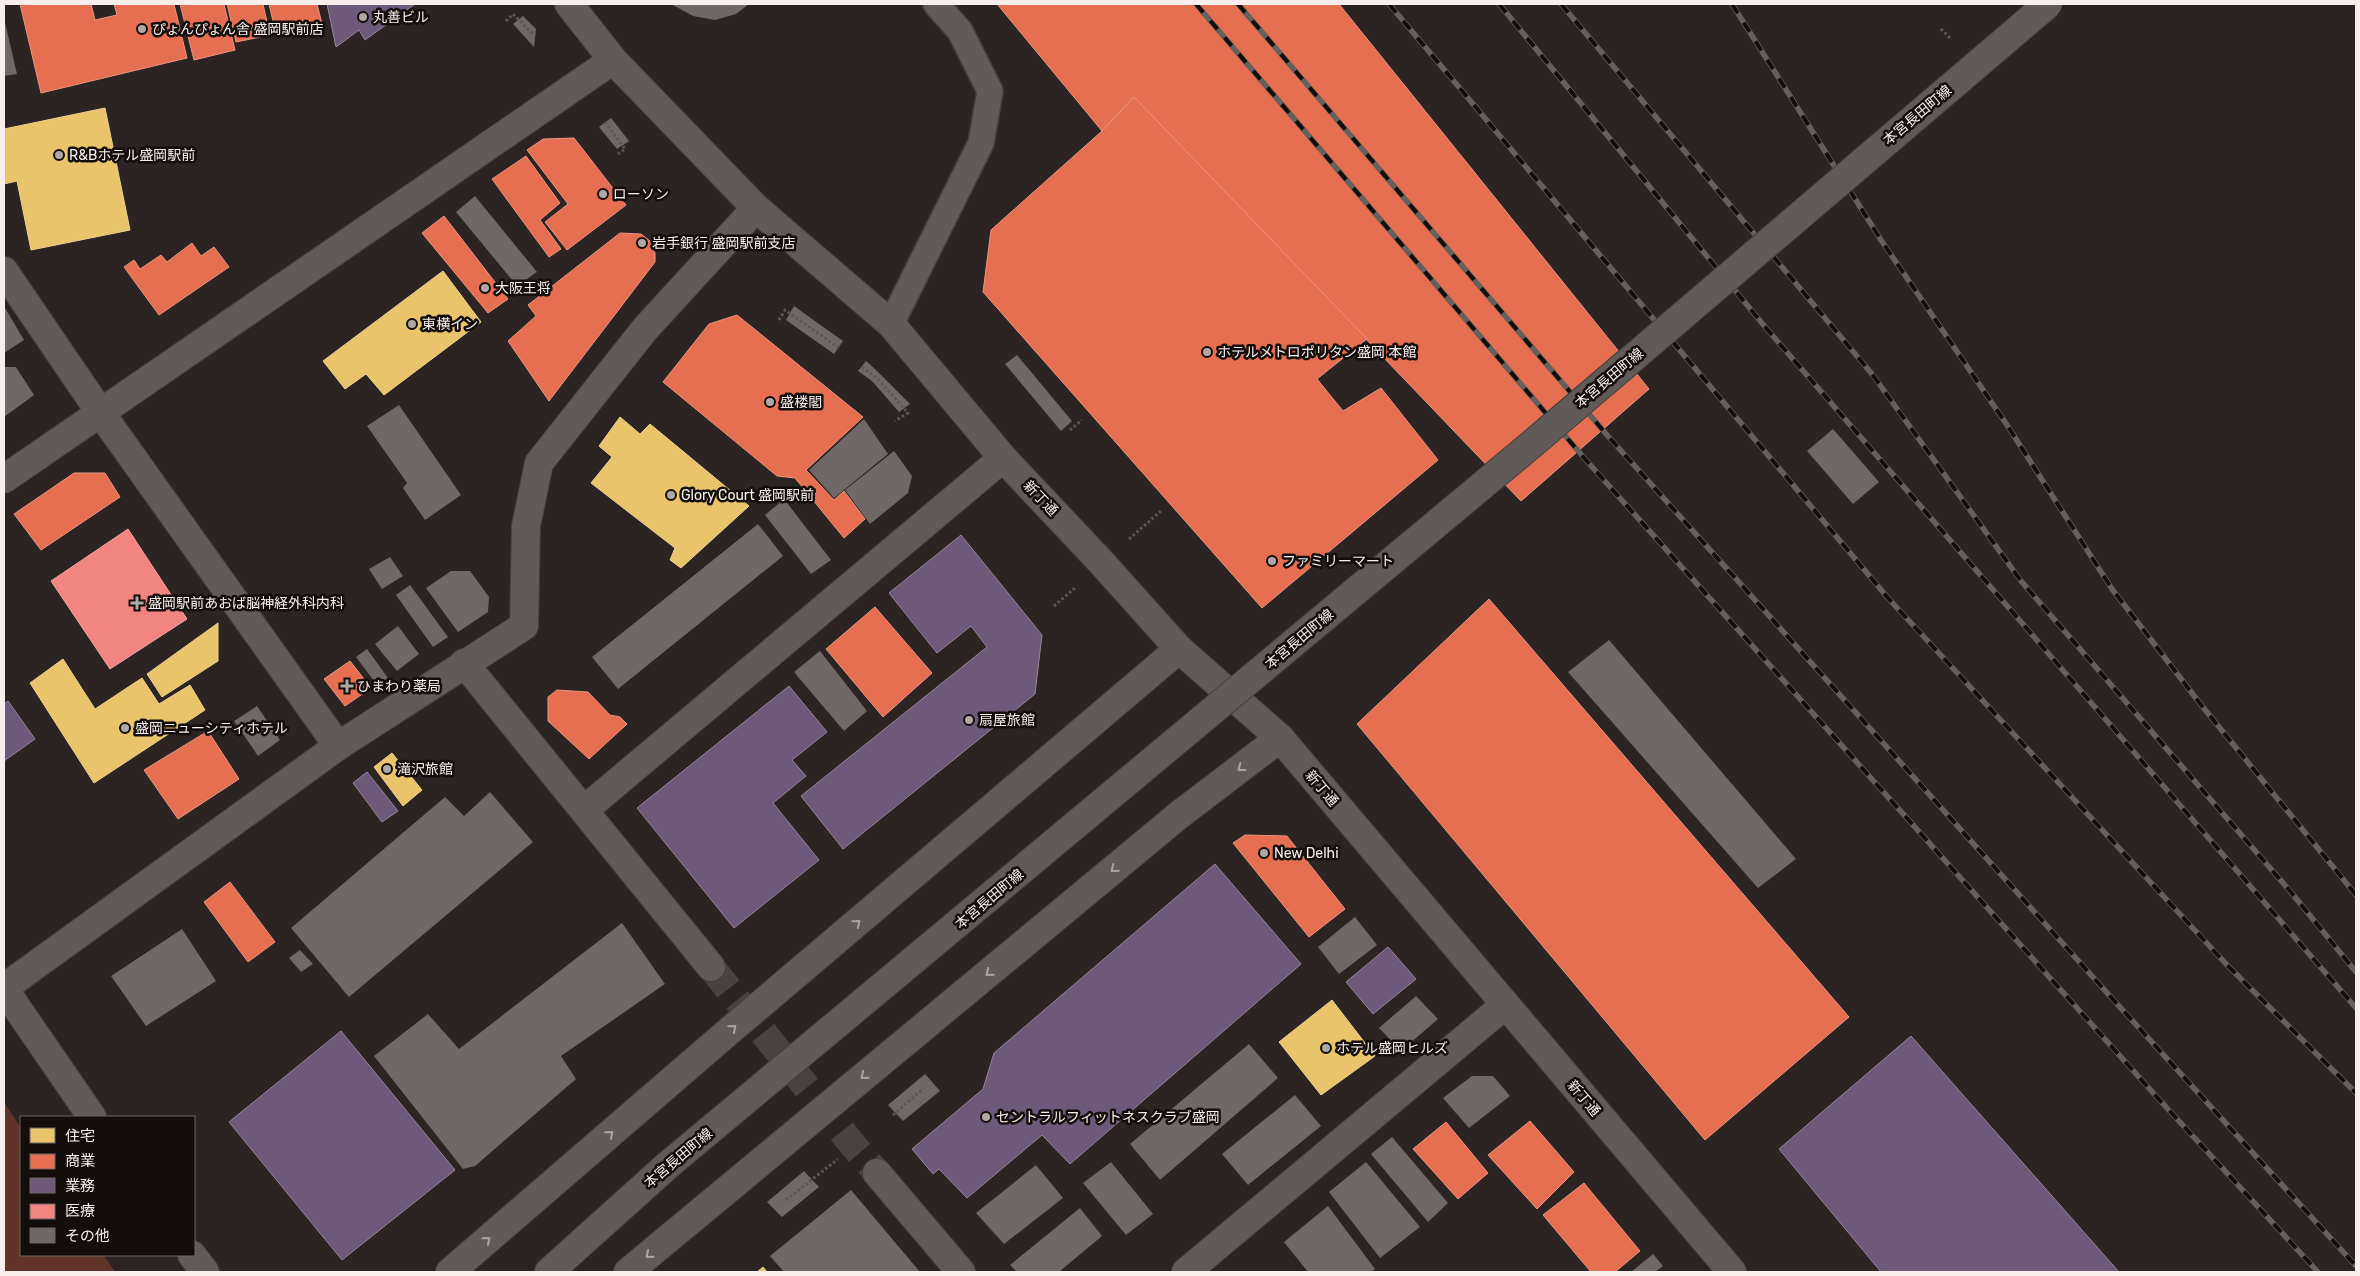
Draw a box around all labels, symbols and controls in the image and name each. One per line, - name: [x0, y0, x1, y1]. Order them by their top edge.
- place label: 丸善ビル: [373, 9, 429, 26]
- marker: 丸善ビル: [357, 11, 369, 23]
- place label: ぴょんぴょん舎 盛岡駅前店: [152, 21, 323, 38]
- marker: ぴょんぴょん舎 盛岡駅前店: [136, 23, 148, 35]
- street label: 本宮長田町線: [1880, 82, 1955, 149]
- place label: R&Bホテル盛岡駅前: [69, 147, 195, 164]
- marker: R&Bホテル盛岡駅前: [53, 149, 65, 161]
- place label: ローソン: [613, 186, 669, 203]
- marker: ローソン: [597, 188, 609, 200]
- place label: 岩手銀行 盛岡駅前支店: [652, 235, 795, 252]
- marker: 岩手銀行 盛岡駅前支店: [636, 237, 648, 249]
- place label: 大阪王将: [495, 280, 551, 297]
- marker: 大阪王将: [479, 282, 491, 294]
- place label: 東横イン: [422, 316, 478, 333]
- marker: 東横イン: [406, 318, 418, 330]
- place label: ホテルメトロポリタン盛岡 本館: [1217, 344, 1416, 361]
- street label: 本宮長田町線: [1572, 345, 1647, 412]
- marker: ホテルメトロポリタン盛岡 本館: [1201, 346, 1213, 358]
- place label: 盛楼閣: [780, 394, 822, 411]
- marker: 盛楼閣: [764, 396, 776, 408]
- street label: 新丁通: [1020, 477, 1061, 519]
- place label: Glory Court 盛岡駅前: [681, 487, 814, 504]
- marker: Glory Court 盛岡駅前: [665, 489, 677, 501]
- place label: ファミリーマート: [1282, 553, 1394, 570]
- marker: ファミリーマート: [1266, 555, 1278, 567]
- place label: 盛岡駅前あおば脳神経外科内科: [148, 595, 344, 612]
- marker: 盛岡駅前あおば脳神経外科内科: [130, 596, 144, 610]
- street label: 本宮長田町線: [1262, 606, 1337, 673]
- place label: ひまわり薬局: [357, 678, 441, 695]
- marker: ひまわり薬局: [341, 680, 353, 692]
- place label: 扇屋旅館: [979, 712, 1035, 729]
- marker: 扇屋旅館: [963, 714, 975, 726]
- place label: 盛岡ニューシティホテル: [135, 720, 288, 737]
- marker: 盛岡ニューシティホテル: [119, 722, 131, 734]
- place label: 滝沢旅館: [397, 761, 453, 778]
- one-way arrow: [1237, 762, 1247, 771]
- marker: 滝沢旅館: [381, 763, 393, 775]
- street label: 新丁通: [1302, 767, 1342, 810]
- place label: New Delhi: [1274, 845, 1339, 862]
- marker: New Delhi: [1258, 847, 1270, 859]
- one-way arrow: [1111, 863, 1120, 872]
- street label: 本宮長田町線: [952, 866, 1027, 933]
- one-way arrow: [852, 920, 861, 929]
- one-way arrow: [986, 967, 995, 975]
- one-way arrow: [727, 1025, 736, 1033]
- place label: ホテル盛岡ヒルズ: [1336, 1040, 1448, 1057]
- marker: ホテル盛岡ヒルズ: [1320, 1042, 1332, 1054]
- one-way arrow: [860, 1071, 869, 1080]
- street label: 新丁通: [1564, 1077, 1604, 1120]
- place label: セントラルフィットネスクラブ盛岡: [996, 1109, 1220, 1126]
- marker: セントラルフィットネスクラブ盛岡: [980, 1111, 992, 1123]
- legend: [20, 1116, 195, 1256]
- street label: 本宮長田町線: [641, 1125, 716, 1192]
- text: 住宅: [65, 1127, 95, 1145]
- one-way arrow: [604, 1131, 613, 1140]
- text: 商業: [65, 1152, 95, 1170]
- text: 業務: [65, 1177, 95, 1195]
- text: 医療: [65, 1202, 95, 1220]
- text: その他: [65, 1227, 110, 1245]
- one-way arrow: [482, 1237, 491, 1246]
- one-way arrow: [646, 1249, 655, 1257]

